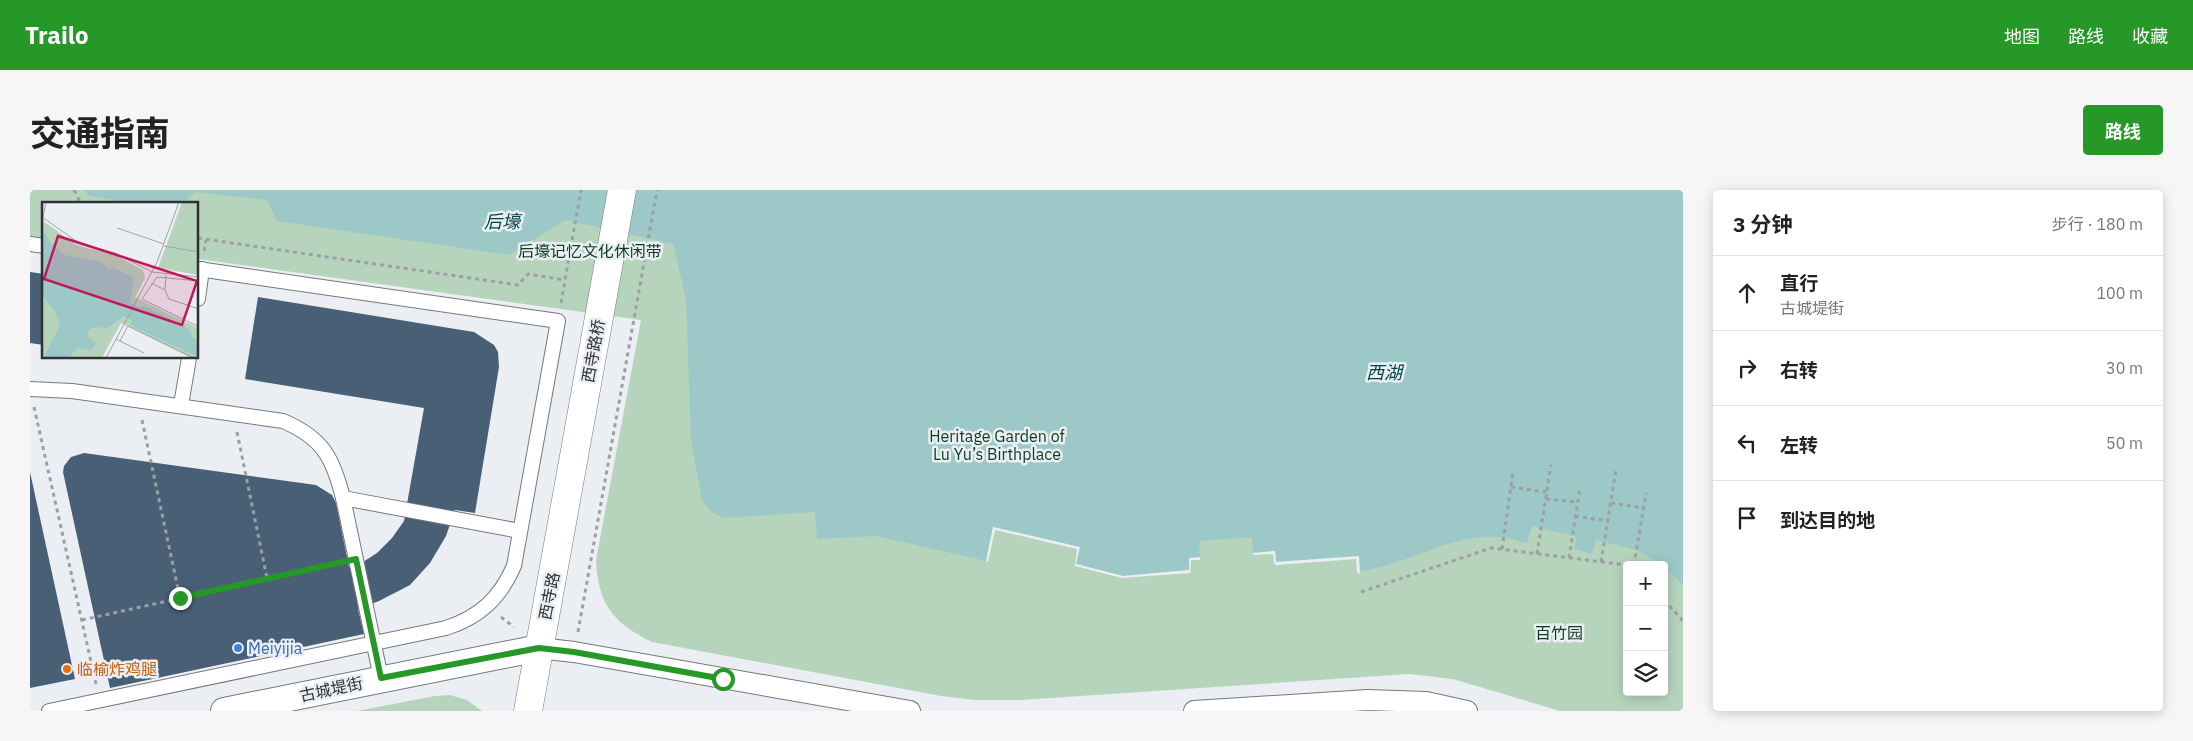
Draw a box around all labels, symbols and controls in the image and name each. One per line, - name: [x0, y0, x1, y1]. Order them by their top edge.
- text: Trailo: [25, 19, 89, 51]
- text: 地图: [2004, 25, 2040, 48]
- text: 路线: [2068, 25, 2104, 48]
- text: 收藏: [2132, 25, 2168, 48]
- button: 路线: [2083, 105, 2163, 155]
- text: 交通指南: [30, 110, 170, 156]
- inset map: [42, 202, 199, 359]
- water label: 后壕: [484, 210, 523, 233]
- text: 3 分钟: [1733, 210, 1793, 238]
- text: 步行 · 180 m: [2052, 214, 2143, 234]
- park label: 后壕记忆文化休闲带: [518, 241, 662, 261]
- text: 直行: [1780, 271, 1818, 295]
- icon: ahead: [1733, 279, 1761, 307]
- text: 100 m: [2096, 283, 2143, 303]
- text: 古城堤街: [1780, 298, 1844, 318]
- street label: 西寺路桥: [578, 318, 608, 384]
- icon: right: [1733, 354, 1761, 382]
- text: 右转: [1780, 358, 1818, 382]
- text: 30 m: [2106, 358, 2143, 378]
- water label: 西湖: [1366, 361, 1405, 384]
- park label: Heritage Garden of Lu Yu’s Birthplace: [929, 426, 1065, 464]
- icon: left: [1733, 429, 1761, 457]
- text: 左转: [1780, 433, 1818, 457]
- text: 50 m: [2106, 433, 2143, 453]
- icon: arrive: [1733, 504, 1761, 532]
- text: 到达目的地: [1780, 508, 1875, 532]
- map controls: [1623, 561, 1668, 696]
- button: +: [1623, 561, 1668, 606]
- street label: 西寺路: [535, 571, 563, 621]
- route end: [169, 587, 192, 610]
- button: −: [1623, 606, 1668, 651]
- park label: 百竹园: [1535, 623, 1583, 643]
- place label: Meiyijia: [248, 638, 303, 658]
- marker: Meiyijia: [232, 642, 244, 654]
- button: layers: [1623, 651, 1668, 696]
- place label: 临榆炸鸡腿: [77, 659, 157, 679]
- marker: 临榆炸鸡腿: [61, 663, 73, 675]
- route start: [712, 668, 735, 691]
- street label: 古城堤街: [298, 673, 364, 705]

